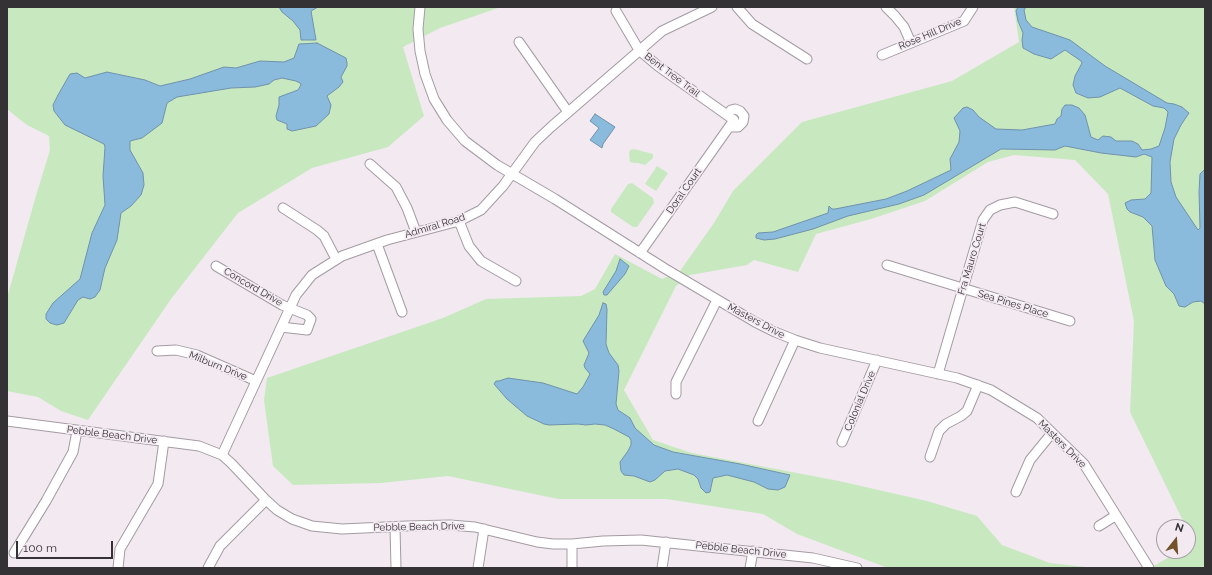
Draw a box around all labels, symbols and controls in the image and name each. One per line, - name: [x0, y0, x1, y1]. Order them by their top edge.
- street label: Rose Hill Drive: [897, 15, 963, 53]
- street label: Bent Tree Trail: [642, 50, 702, 100]
- street label: Doral Court: [664, 166, 704, 216]
- street label: Admiral Road: [403, 211, 467, 241]
- street label: Fra Mauro Court: [955, 222, 989, 296]
- street label: Concord Drive: [221, 265, 285, 309]
- street label: Sea Pines Place: [976, 288, 1050, 320]
- street label: Masters Drive: [725, 301, 787, 341]
- street label: Milburn Drive: [187, 349, 249, 383]
- street label: Colonial Drive: [842, 369, 878, 433]
- street label: Masters Drive: [1036, 418, 1088, 470]
- street label: Pebble Beach Drive: [66, 423, 158, 447]
- north arrow: [1156, 519, 1196, 559]
- street label: Pebble Beach Drive: [373, 520, 465, 534]
- text: N: [1173, 521, 1185, 535]
- scale bar: [18, 533, 115, 559]
- street label: Pebble Beach Drive: [695, 539, 787, 561]
- text: 100 m: [23, 541, 57, 555]

